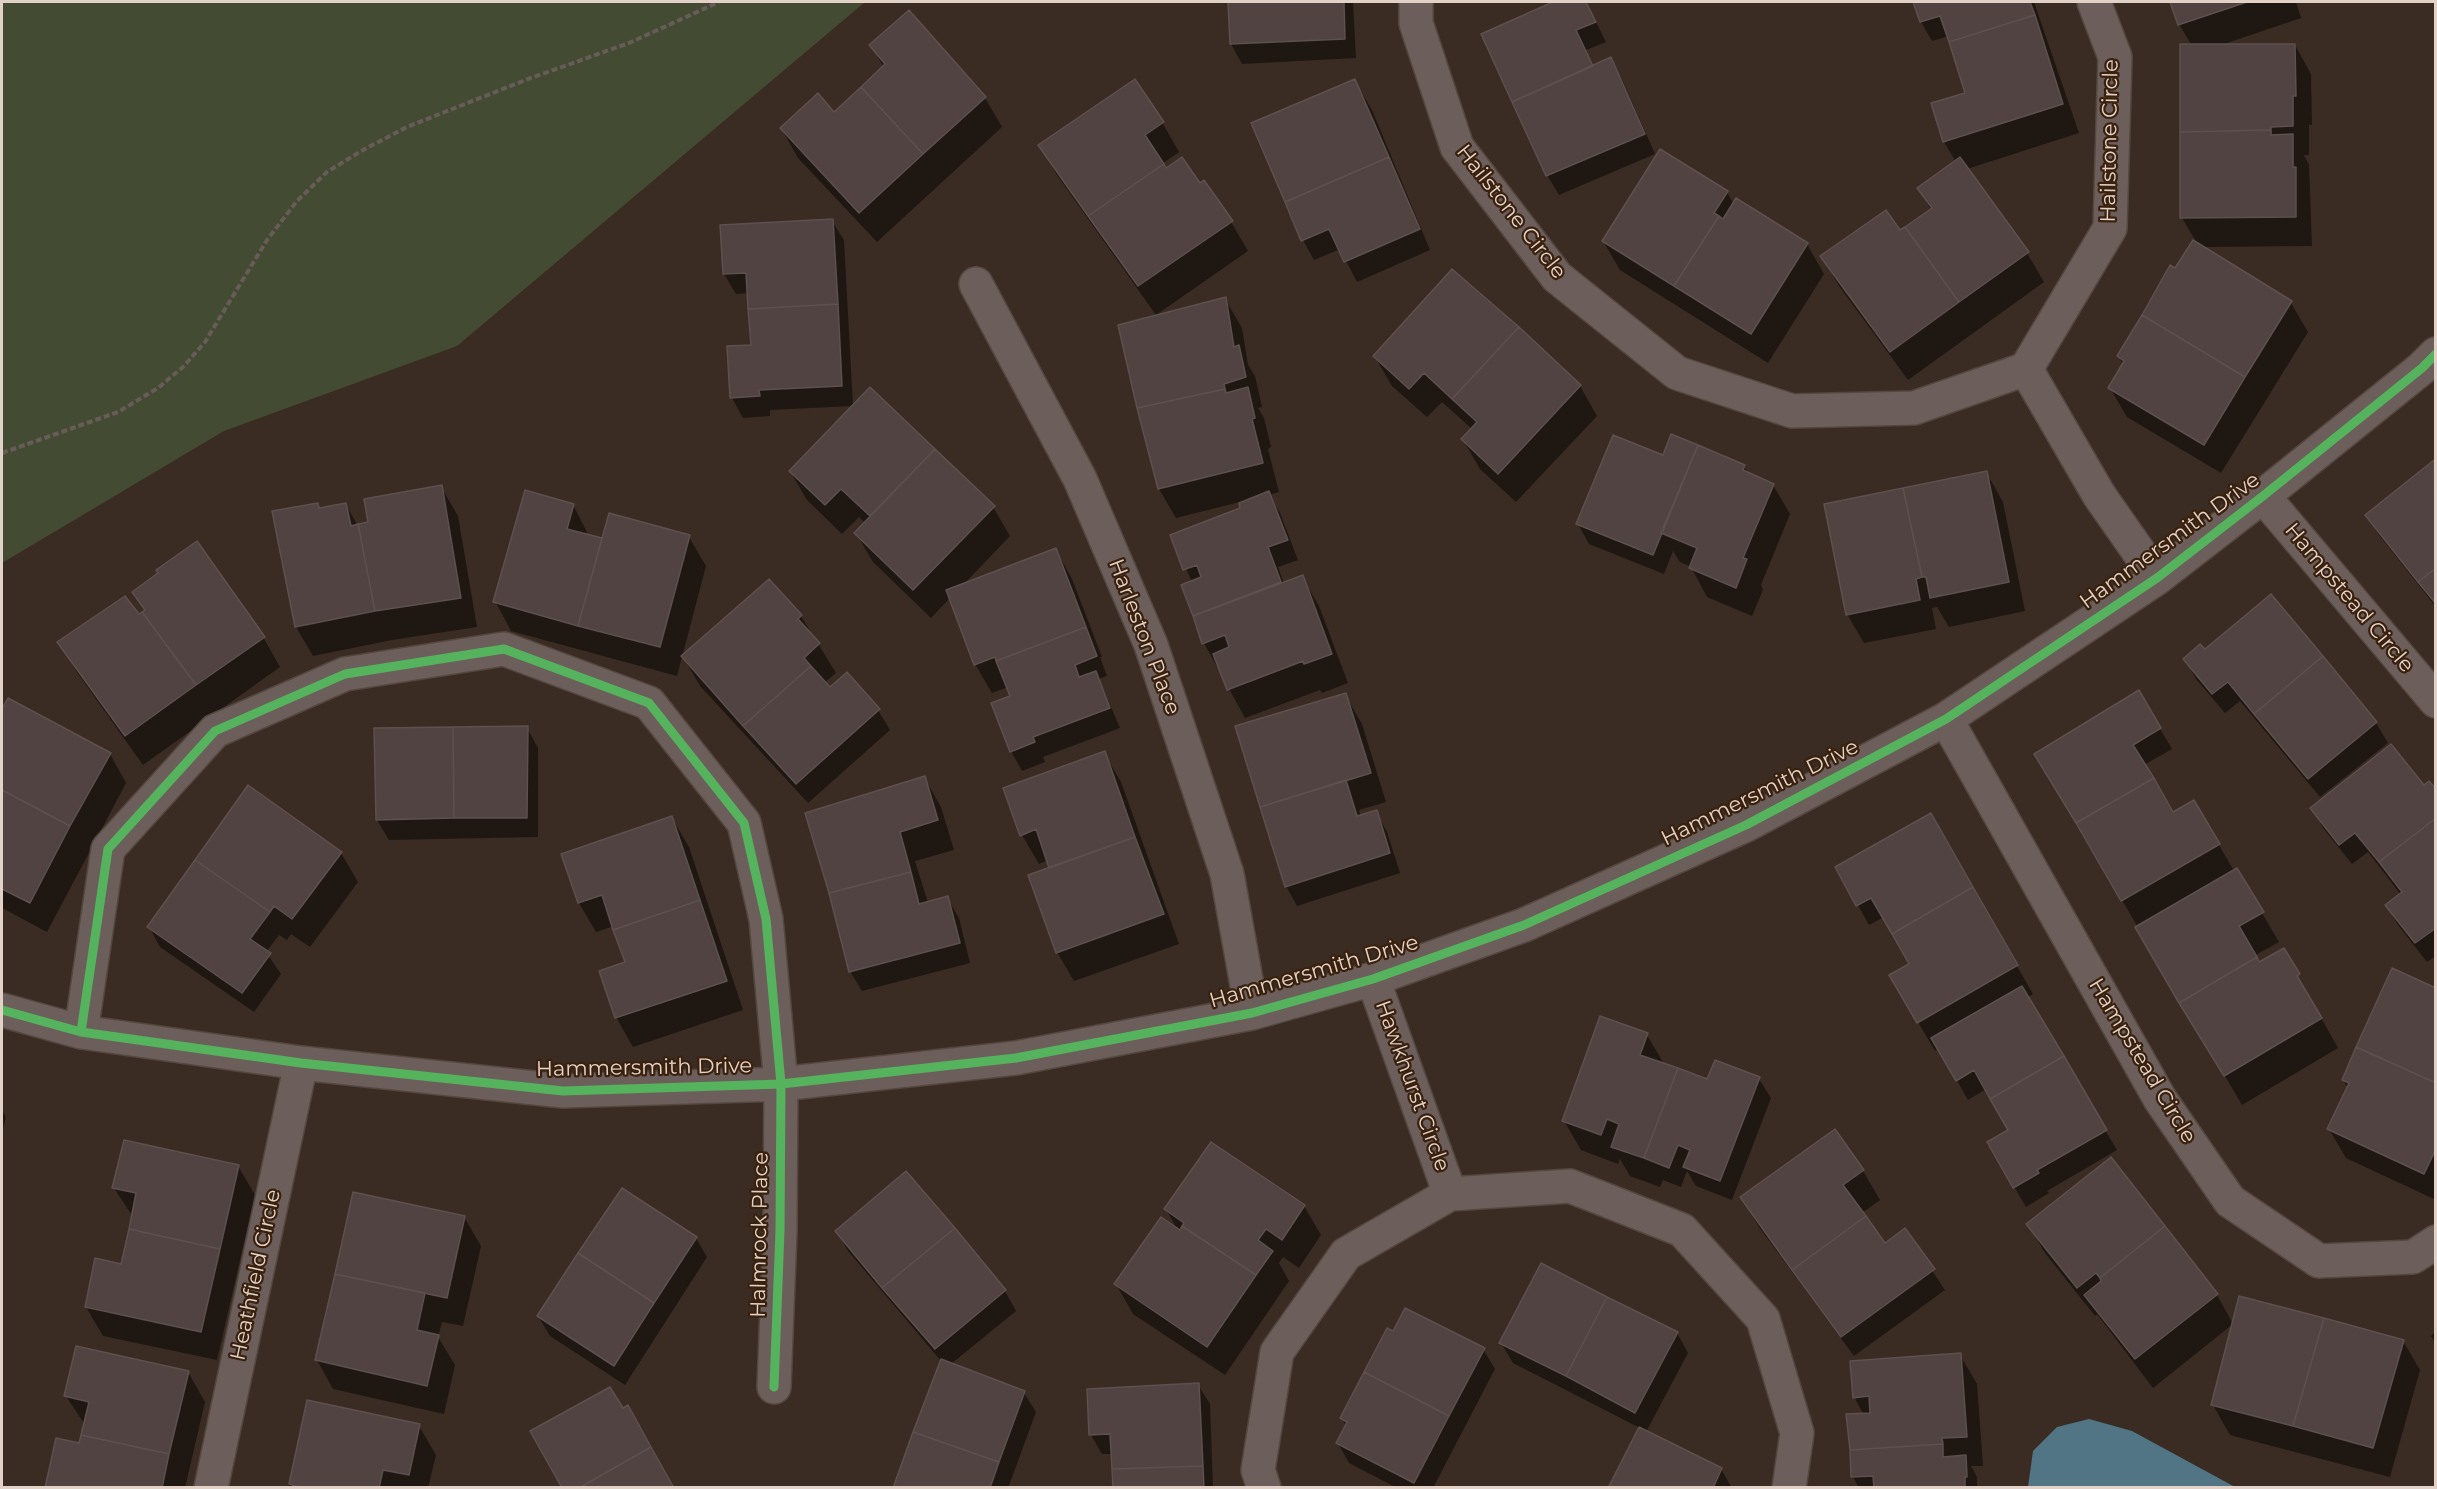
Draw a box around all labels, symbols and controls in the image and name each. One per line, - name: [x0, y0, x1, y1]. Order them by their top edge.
- street label: Hailstone Circle: [2096, 59, 2124, 223]
- street label: Hailstone Circle: [1451, 140, 1571, 284]
- street label: Hammersmith Drive: [2075, 467, 2265, 615]
- street label: Hampstead Circle: [2279, 518, 2419, 678]
- street label: Harleston Place: [1103, 556, 1185, 718]
- street label: Hammersmith Drive: [1657, 734, 1863, 852]
- street label: Hammersmith Drive: [1207, 930, 1421, 1014]
- street label: Hampstead Circle: [2083, 974, 2201, 1148]
- street label: Hawkhurst Circle: [1369, 997, 1455, 1175]
- street label: Hammersmith Drive: [536, 1054, 752, 1082]
- street label: Halmrock Place: [746, 1152, 774, 1318]
- street label: Heathfield Circle: [226, 1187, 286, 1363]

